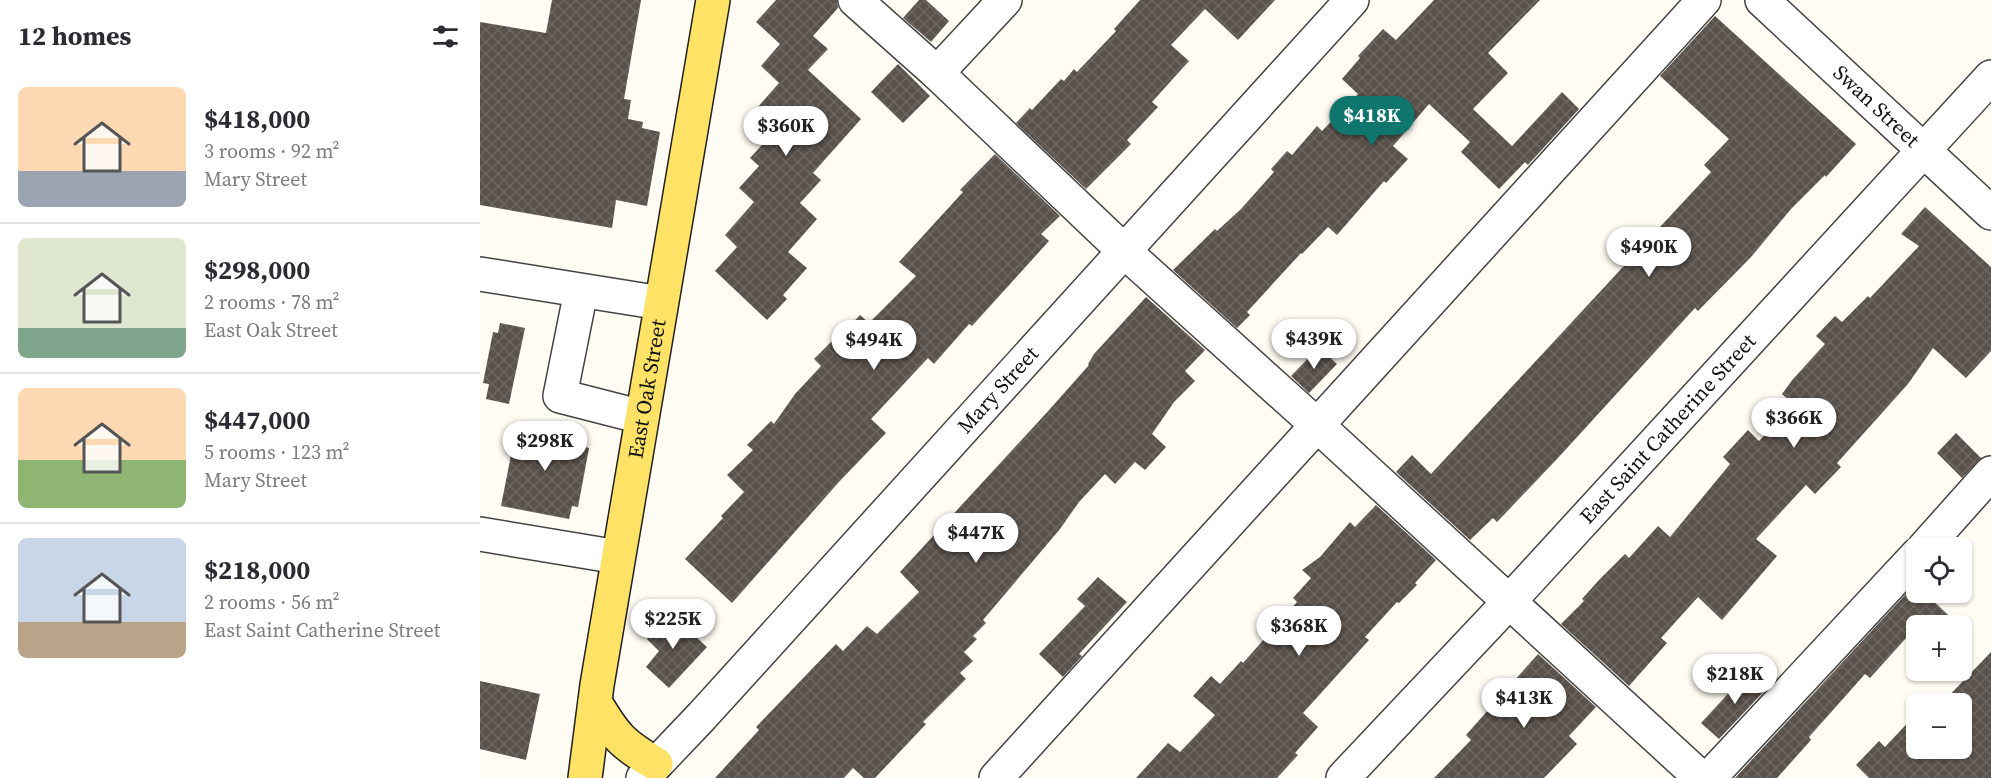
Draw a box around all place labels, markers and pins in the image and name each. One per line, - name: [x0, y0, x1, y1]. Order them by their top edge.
- pin: $418K: [1330, 96, 1414, 147]
- pin: $360K: [744, 106, 828, 157]
- pin: $490K: [1607, 227, 1691, 278]
- pin: $439K: [1272, 319, 1356, 370]
- pin: $494K: [832, 320, 916, 371]
- pin: $366K: [1752, 398, 1836, 449]
- pin: $298K: [503, 421, 587, 472]
- pin: $447K: [934, 513, 1018, 564]
- pin: $225K: [631, 599, 715, 650]
- pin: $368K: [1257, 606, 1341, 657]
- pin: $218K: [1693, 654, 1777, 705]
- pin: $413K: [1482, 678, 1566, 729]

